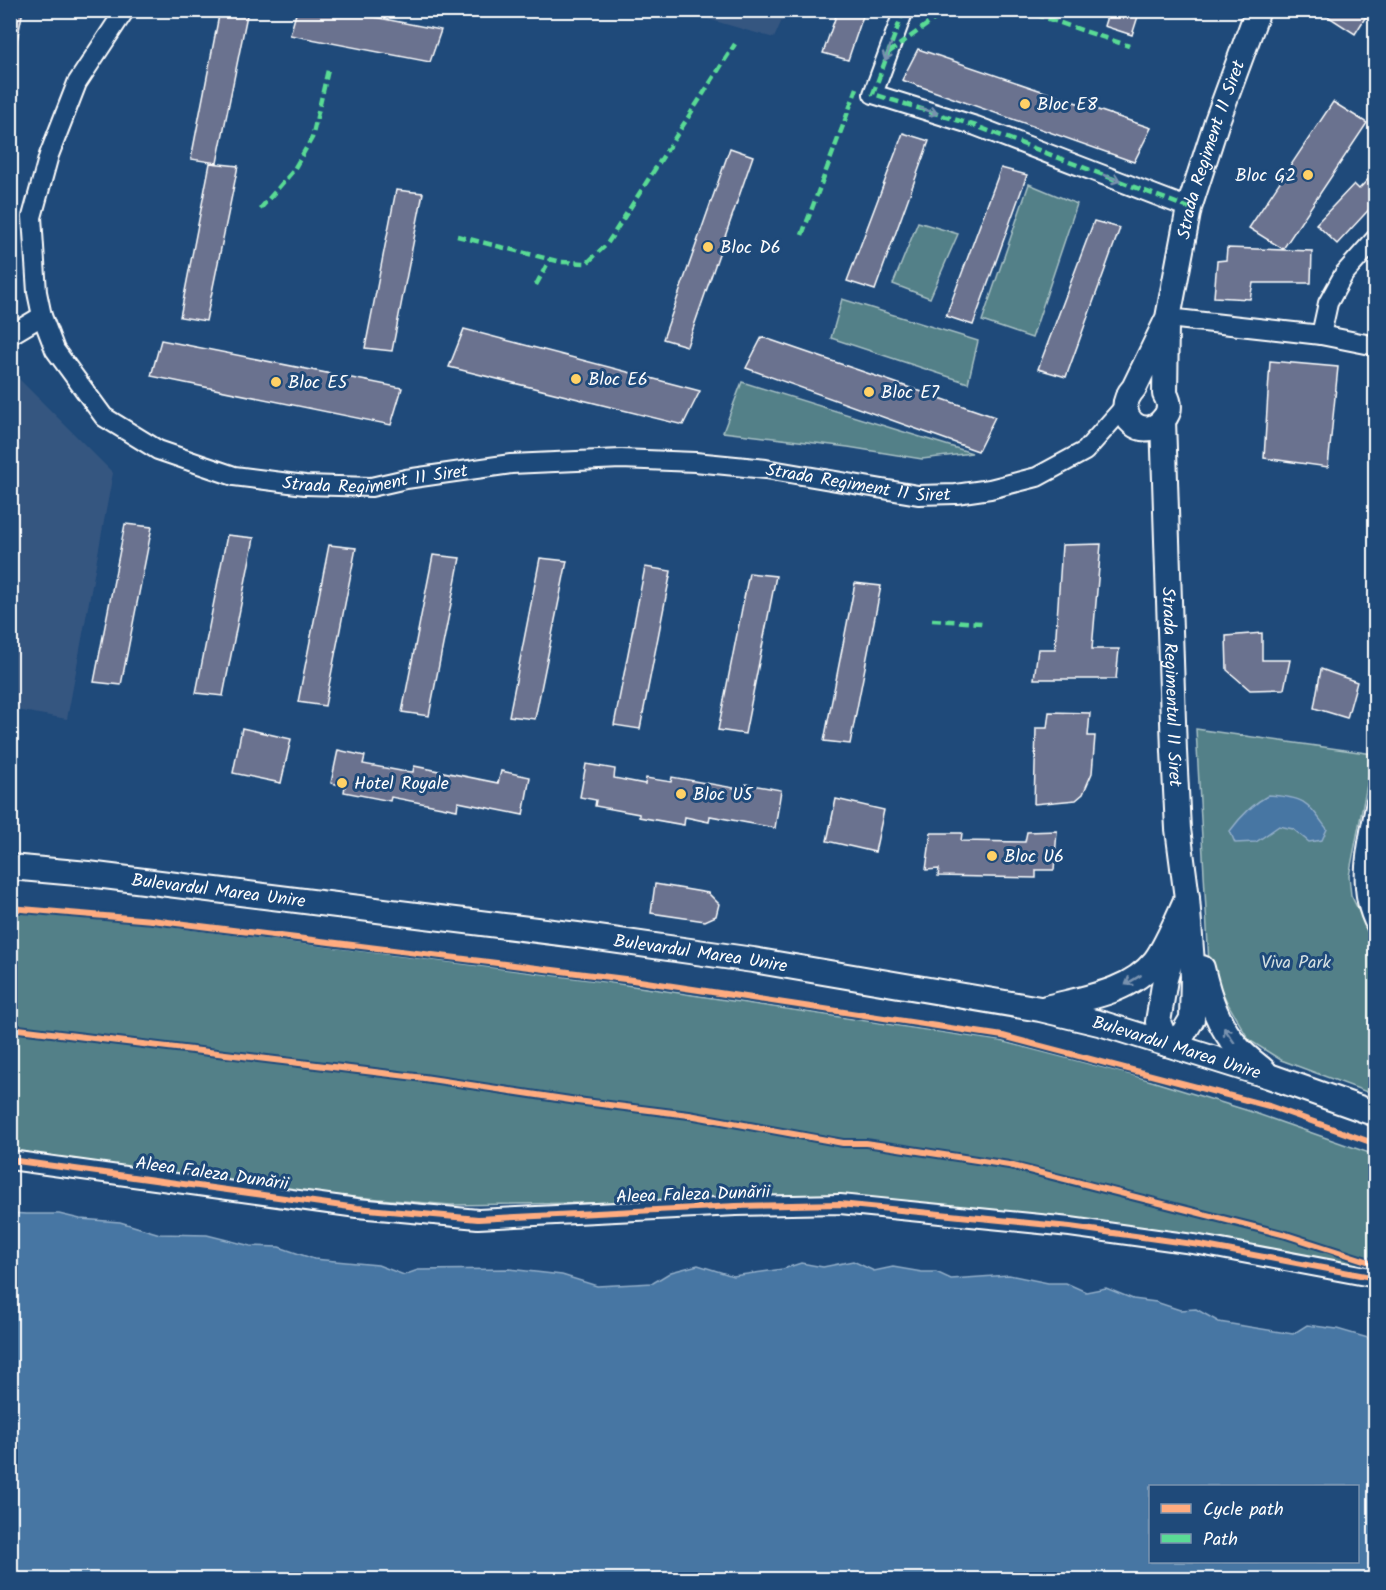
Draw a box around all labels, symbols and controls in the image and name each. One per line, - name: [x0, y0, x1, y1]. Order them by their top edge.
- one-way arrow: [882, 42, 893, 61]
- street label: Strada Regiment 11 Siret: [1170, 56, 1255, 242]
- place label: Bloc E8: [1037, 91, 1098, 120]
- marker: Bloc E8: [1018, 97, 1032, 111]
- one-way arrow: [919, 106, 938, 117]
- place label: Bloc G2: [1235, 162, 1296, 191]
- marker: Bloc G2: [1301, 168, 1315, 182]
- one-way arrow: [1103, 173, 1121, 184]
- place label: Bloc D6: [720, 234, 781, 263]
- marker: Bloc D6: [701, 240, 715, 254]
- place label: Bloc E6: [588, 366, 648, 395]
- place label: Bloc E5: [288, 369, 349, 398]
- marker: Bloc E6: [569, 372, 583, 386]
- marker: Bloc E5: [269, 375, 283, 389]
- place label: Bloc E7: [881, 379, 940, 408]
- marker: Bloc E7: [862, 385, 876, 399]
- street label: Strada Regiment 11 Siret: [763, 456, 952, 511]
- street label: Strada Regiment 11 Siret: [281, 457, 471, 503]
- street label: Strada Regimentul 11 Siret: [1153, 587, 1189, 789]
- place label: Hotel Royale: [354, 770, 449, 799]
- marker: Hotel Royale: [335, 776, 349, 790]
- place label: Bloc U5: [693, 781, 754, 810]
- marker: Bloc U5: [674, 787, 688, 801]
- place label: Bloc U6: [1004, 843, 1064, 872]
- marker: Bloc U6: [985, 849, 999, 863]
- street label: Bulevardul Marea Unire: [130, 867, 307, 917]
- street label: Bulevardul Marea Unire: [612, 927, 789, 982]
- park label: Viva Park: [1261, 949, 1331, 978]
- one-way arrow: [1124, 973, 1141, 986]
- street label: Bulevardul Marea Unire: [1089, 1009, 1264, 1089]
- one-way arrow: [1223, 1027, 1235, 1043]
- street label: Aleea Faleza Dunării: [133, 1149, 291, 1200]
- street label: Aleea Faleza Dunării: [616, 1178, 771, 1213]
- legend: [1149, 1485, 1359, 1563]
- text: Cycle path: [1203, 1496, 1284, 1525]
- text: Path: [1203, 1526, 1238, 1555]

